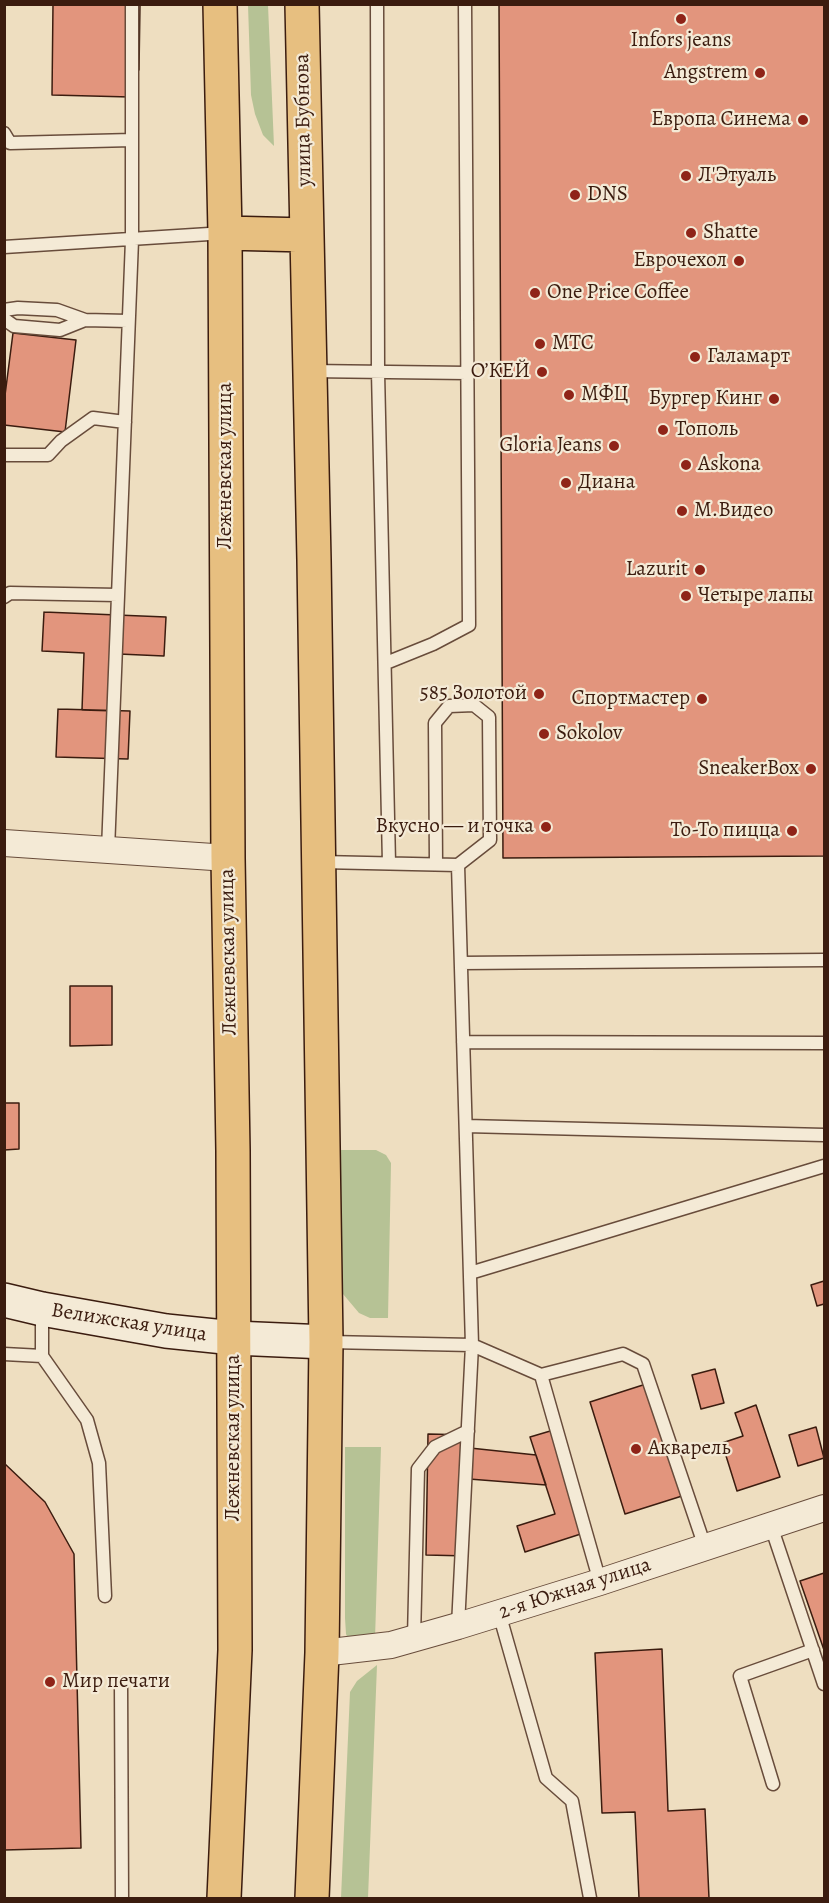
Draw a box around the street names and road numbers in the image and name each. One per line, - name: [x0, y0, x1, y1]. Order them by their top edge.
- street label: улица Бубнова: [290, 53, 318, 187]
- street label: Лежневская улица: [213, 382, 239, 550]
- street label: Лежневская улица: [215, 868, 243, 1036]
- street label: Велижская улица: [49, 1298, 209, 1348]
- street label: Лежневская улица: [221, 1354, 247, 1522]
- street label: 2-я Южная улица: [496, 1553, 654, 1625]

